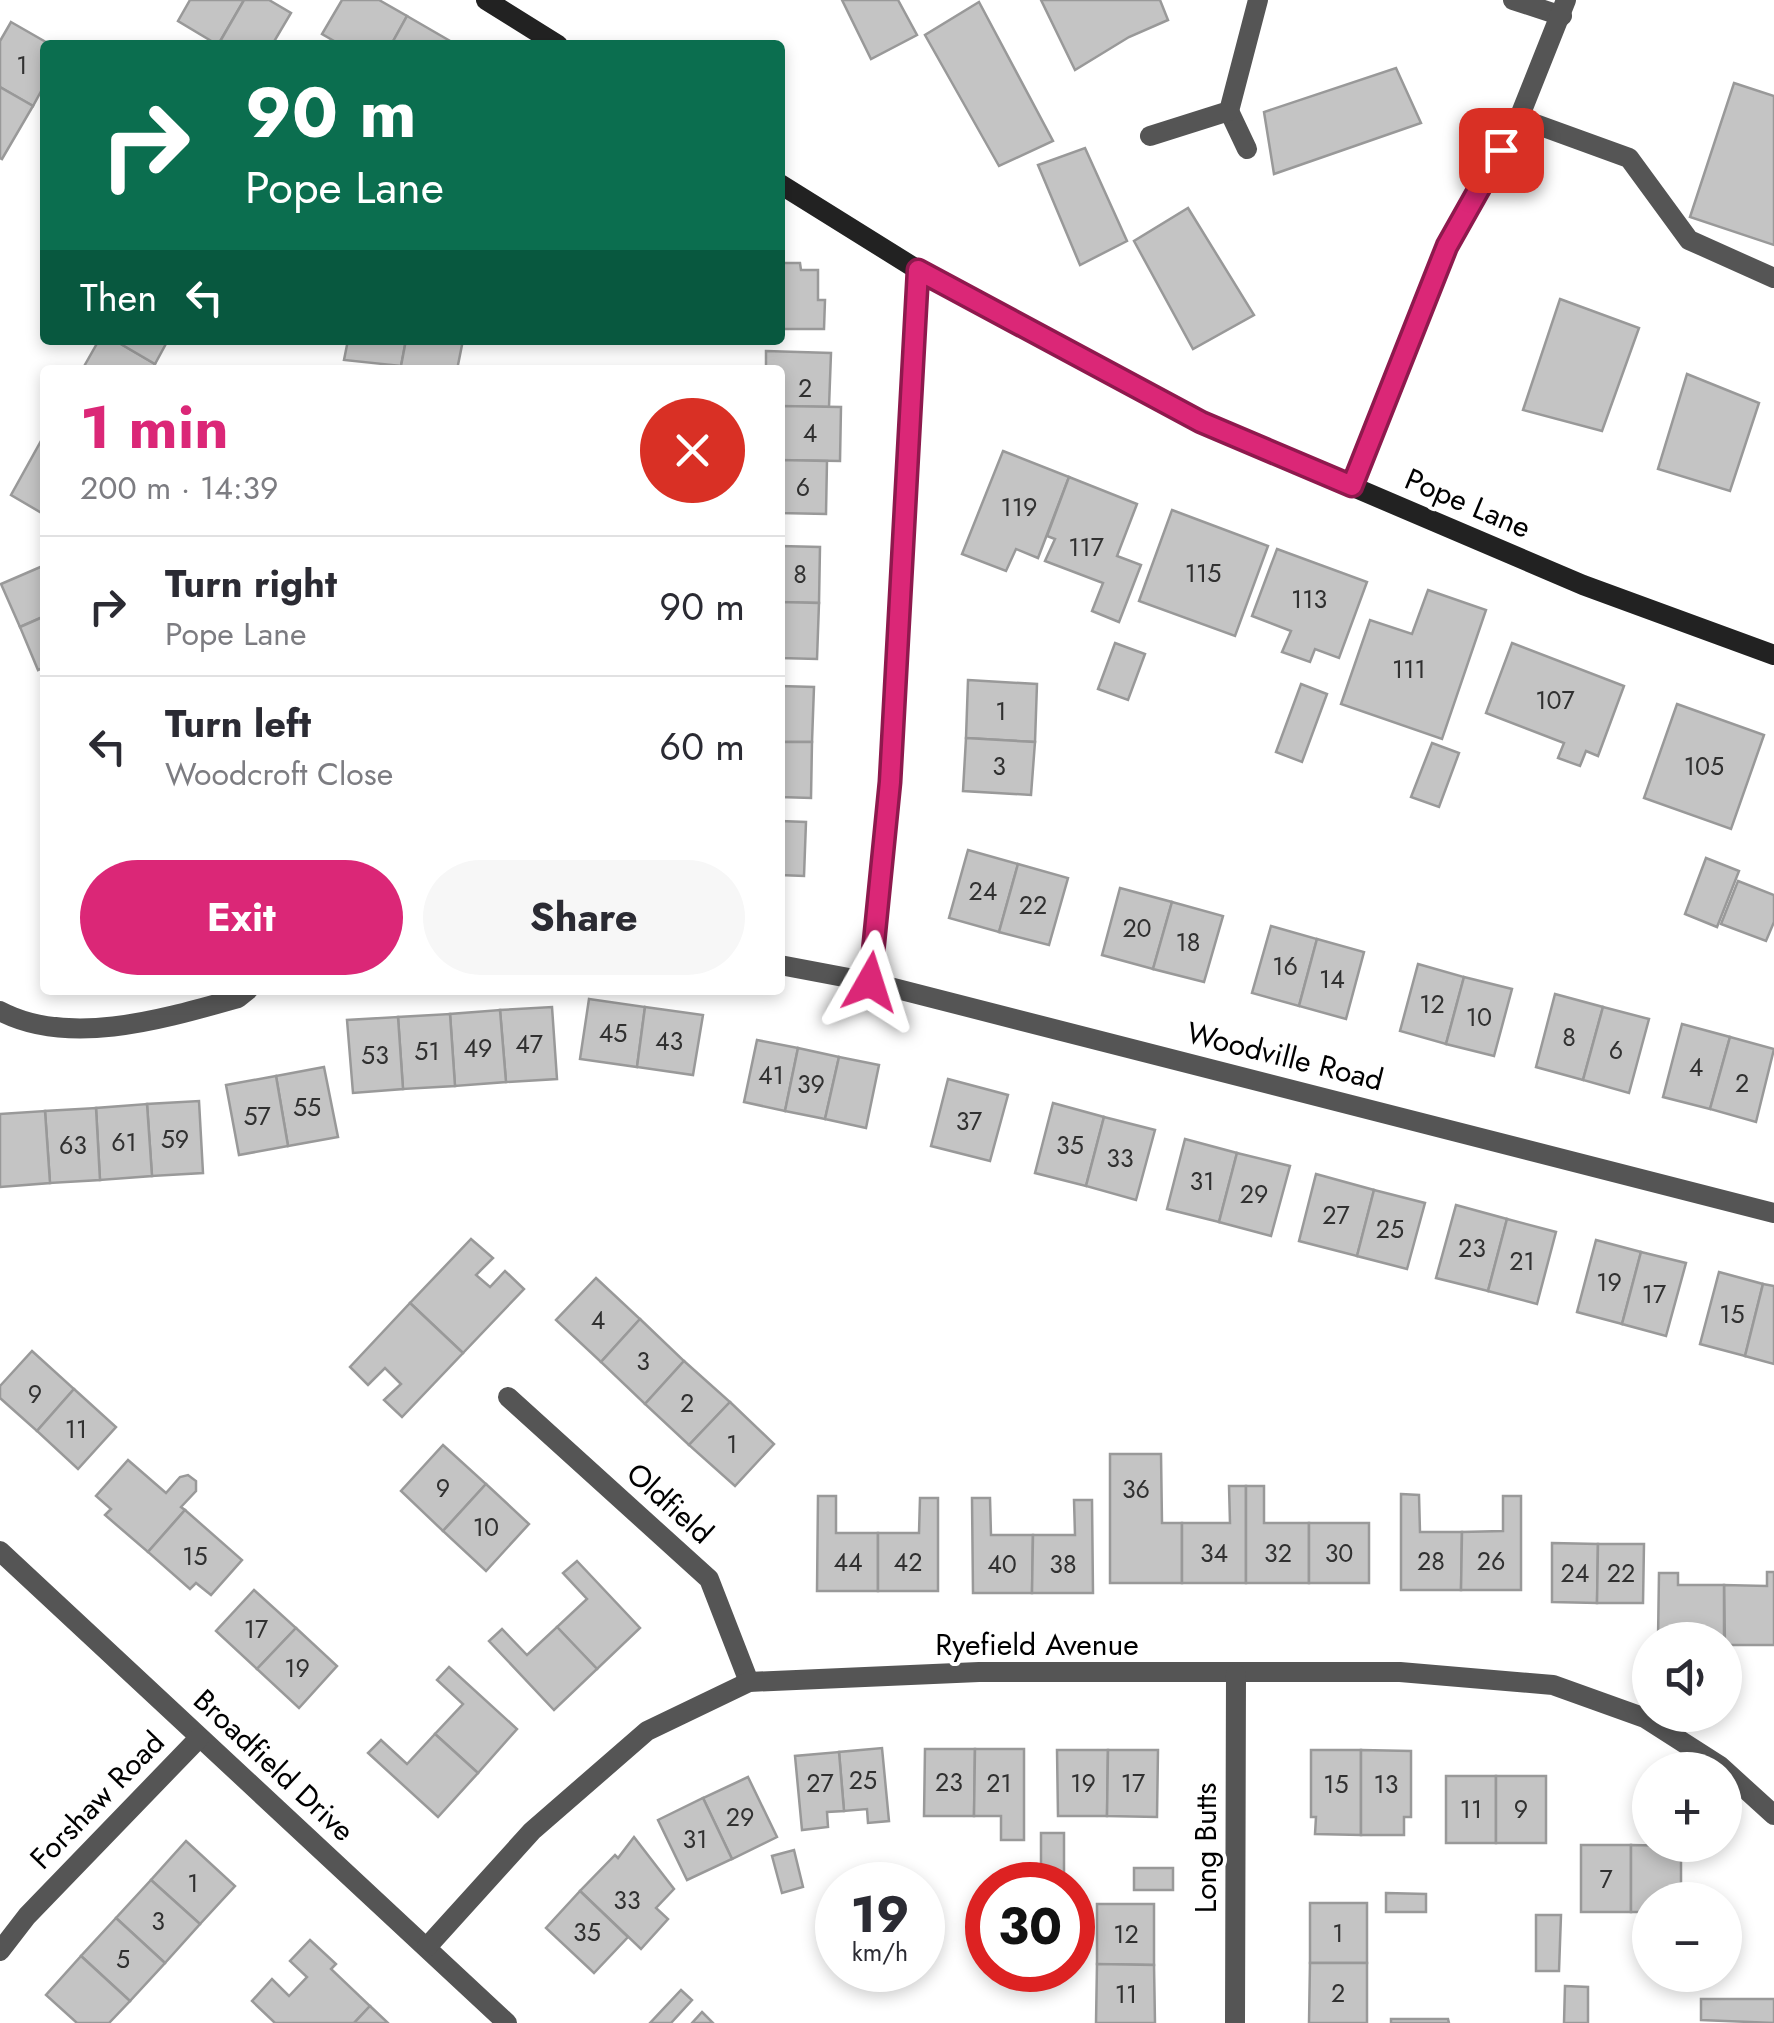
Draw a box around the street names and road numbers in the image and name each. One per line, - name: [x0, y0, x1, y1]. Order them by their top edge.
- street label: Pope Lane: [1399, 457, 1537, 549]
- street label: Woodville Road: [1182, 1011, 1388, 1101]
- street label: Oldfield: [617, 1452, 723, 1554]
- street label: Ryefield Avenue: [935, 1623, 1139, 1666]
- street label: Broadfield Drive: [184, 1679, 364, 1851]
- street label: Forshaw Road: [20, 1721, 174, 1879]
- street label: Long Butts: [1184, 1783, 1227, 1913]

